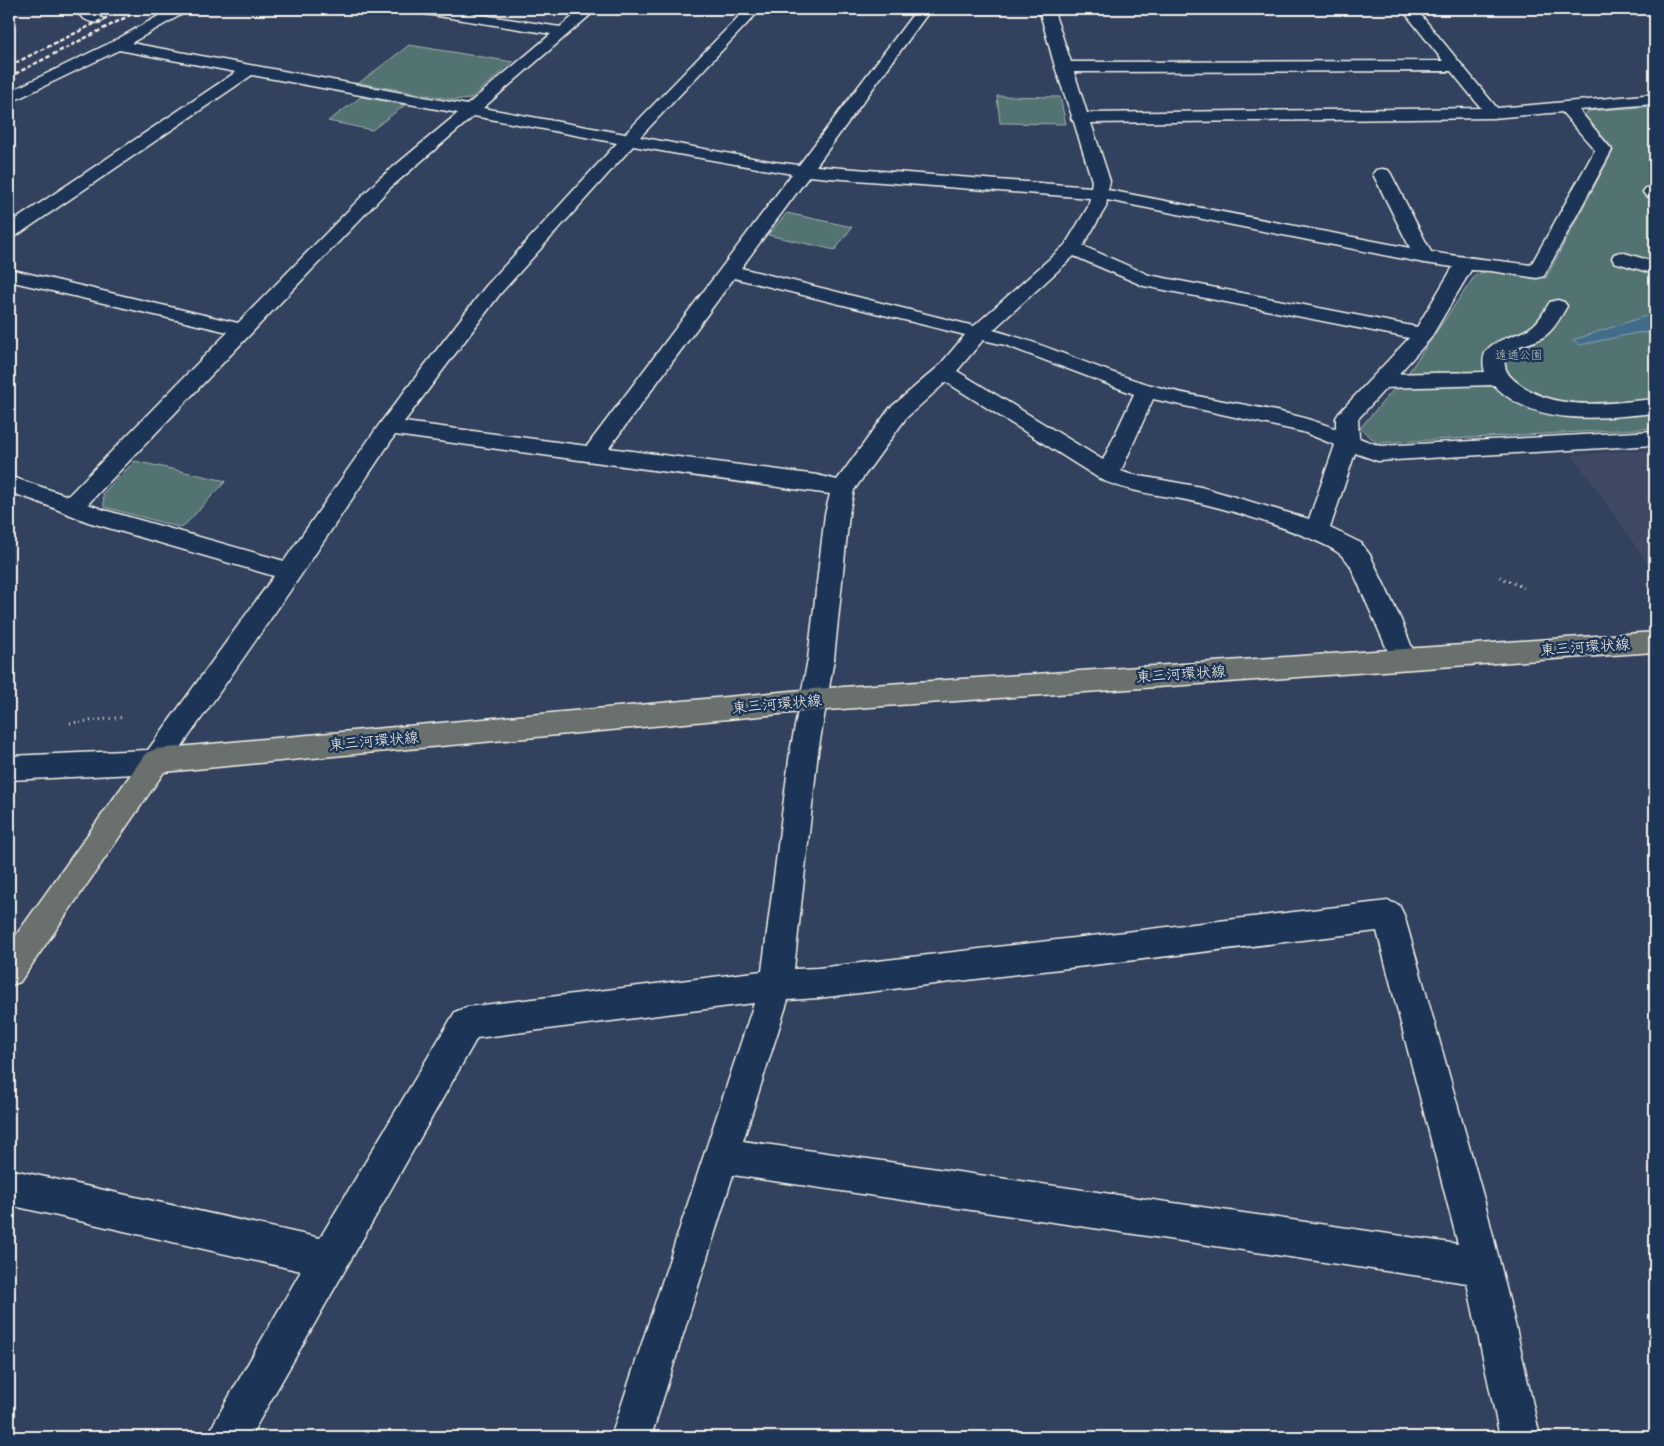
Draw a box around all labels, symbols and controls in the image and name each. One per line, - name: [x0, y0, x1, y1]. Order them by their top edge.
- park label: 遠通公園: [1495, 346, 1543, 362]
- street label: 東三河環状線: [1539, 633, 1631, 659]
- street label: 東三河環状線: [1135, 660, 1227, 686]
- street label: 東三河環状線: [731, 689, 823, 717]
- street label: 東三河環状線: [328, 726, 420, 754]

